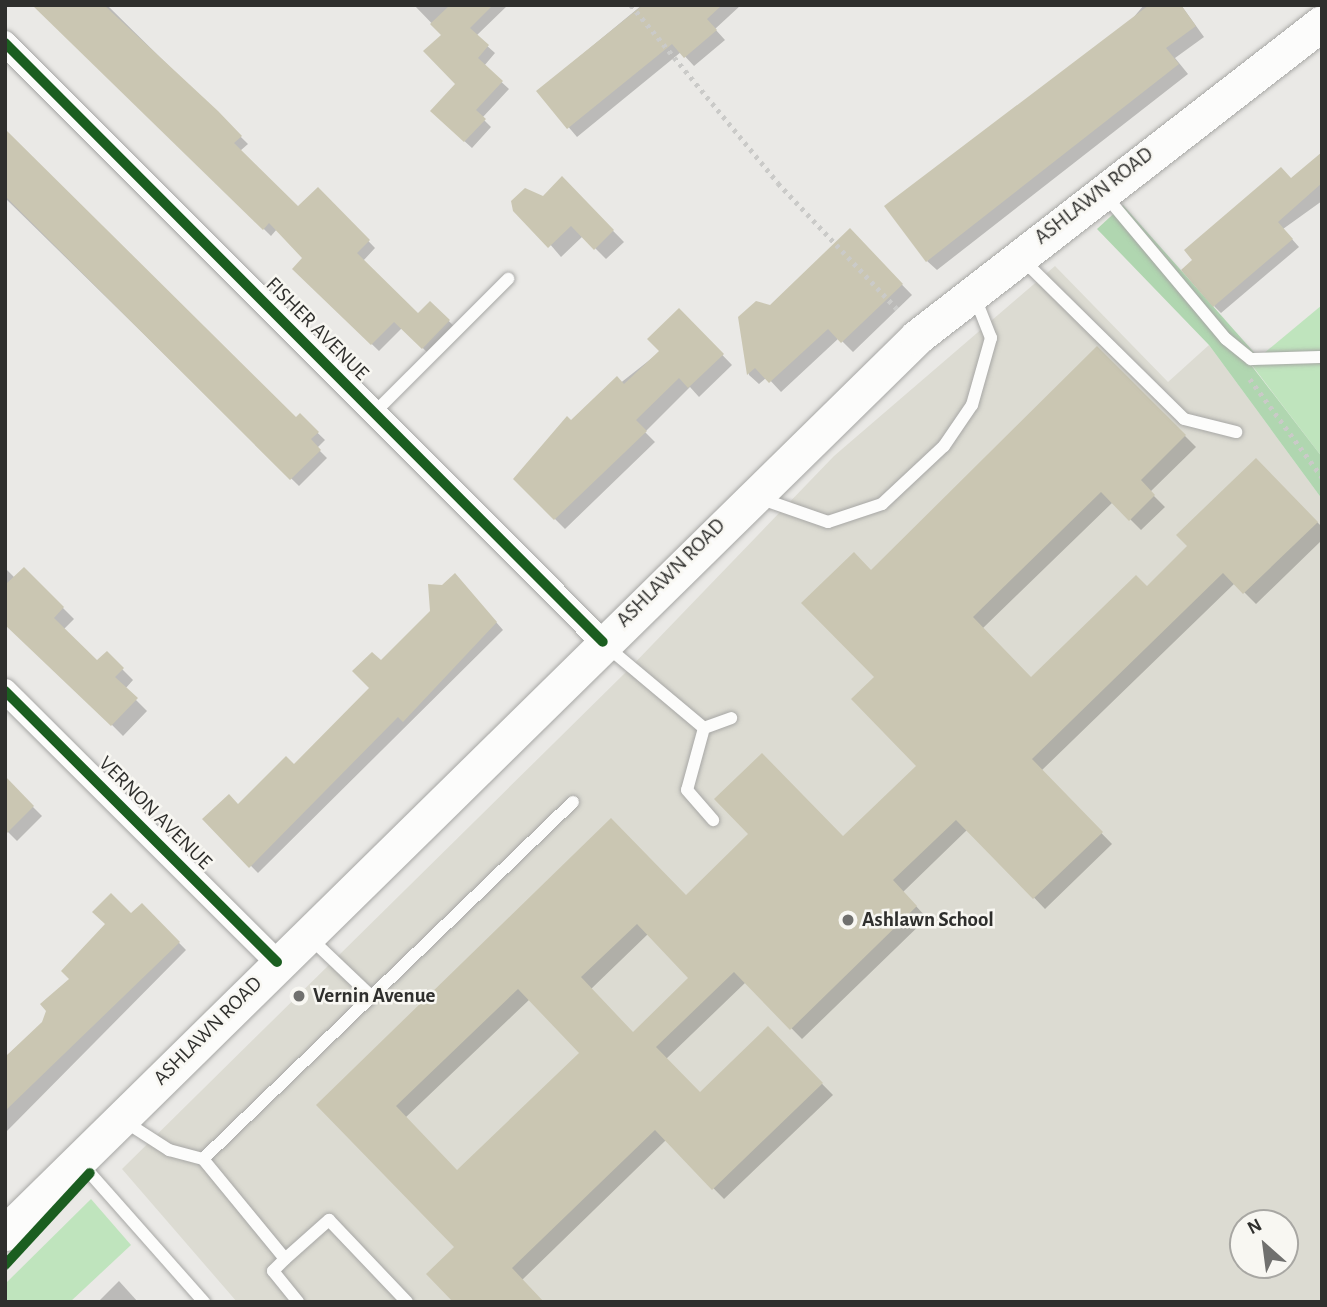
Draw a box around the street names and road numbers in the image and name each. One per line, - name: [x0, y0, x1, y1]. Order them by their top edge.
- street label: ASHLAWN ROAD: [1030, 142, 1158, 250]
- street label: FISHER AVENUE: [260, 272, 374, 386]
- street label: ASHLAWN ROAD: [611, 513, 731, 633]
- street label: VERNON AVENUE: [93, 751, 217, 875]
- street label: ASHLAWN ROAD: [148, 971, 268, 1091]

